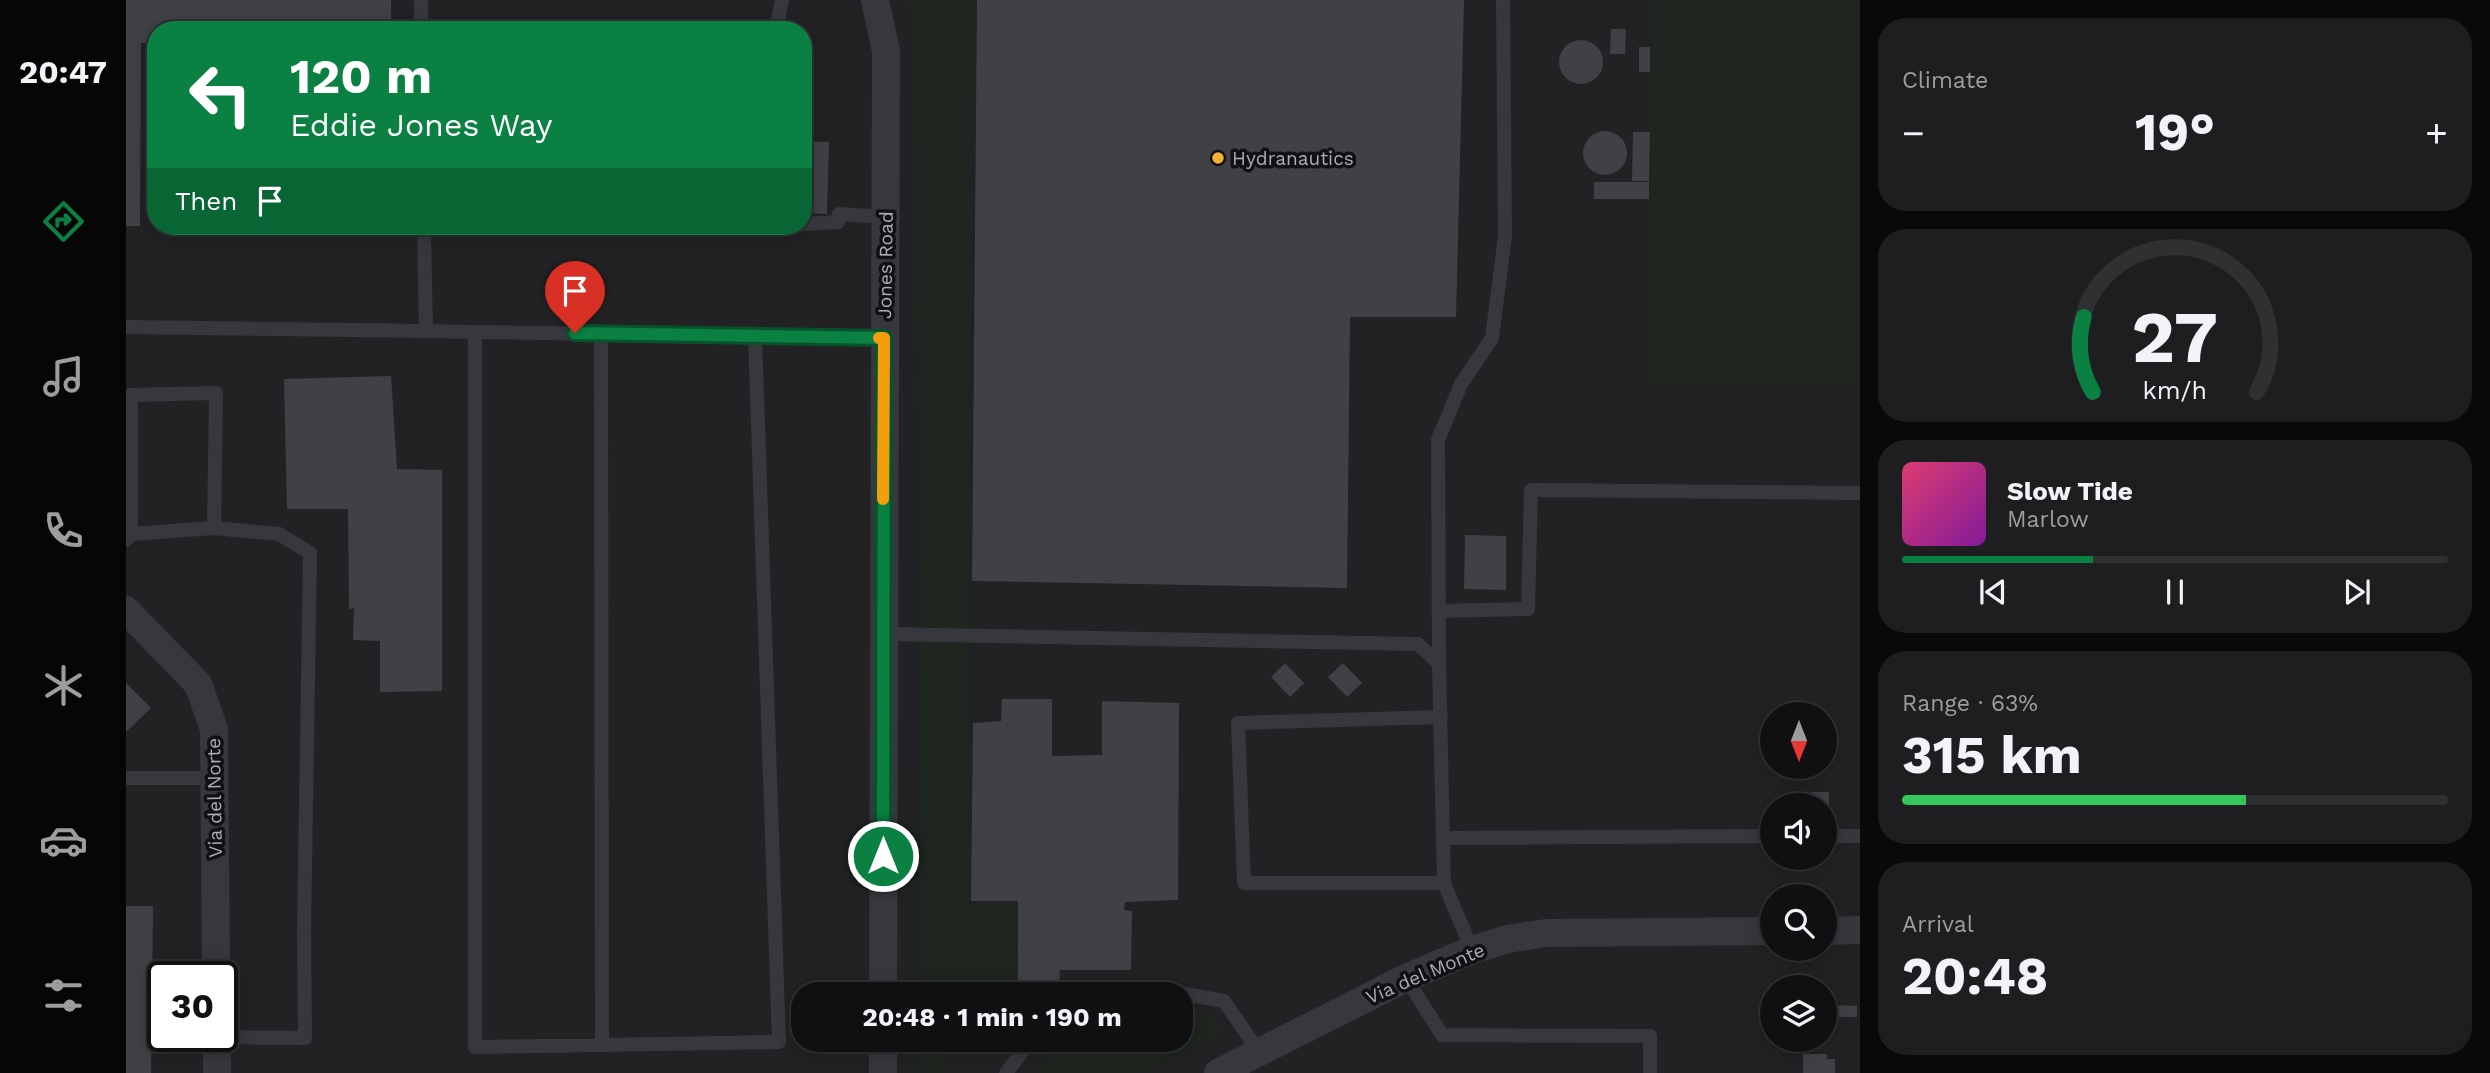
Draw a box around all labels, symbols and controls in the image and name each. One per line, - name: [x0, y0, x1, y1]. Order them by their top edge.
- text: 120 m: [290, 47, 432, 105]
- icon: left: [175, 49, 266, 140]
- text: 20:47: [19, 53, 107, 91]
- text: Climate: [1902, 67, 1988, 94]
- text: 19°: [2135, 102, 2215, 163]
- text: Eddie Jones Way: [290, 106, 553, 144]
- text: −: [1902, 111, 1925, 155]
- text: +: [2425, 111, 2448, 155]
- place label: Hydranautics: [1232, 147, 1354, 170]
- marker: Hydranautics: [1210, 150, 1226, 166]
- icon: arrive: [251, 182, 289, 220]
- text: Then: [175, 186, 237, 216]
- icon: directions: [39, 197, 88, 246]
- street label: Jones Road: [873, 211, 898, 319]
- pin: [545, 261, 605, 333]
- icon: arrive: [556, 272, 594, 310]
- text: 27: [2132, 294, 2218, 380]
- icon: music: [39, 352, 88, 401]
- text: km/h: [2143, 375, 2207, 404]
- text: Slow Tide: [2007, 476, 2133, 506]
- icon: phone: [39, 506, 88, 555]
- text: Marlow: [2007, 506, 2089, 533]
- icon: previous: [1974, 573, 2012, 611]
- icon: pause: [2156, 573, 2194, 611]
- icon: next: [2338, 573, 2376, 611]
- icon: climate: [39, 661, 88, 710]
- text: Range · 63%: [1902, 690, 2038, 717]
- north arrow: [1760, 702, 1838, 779]
- map controls: [1760, 702, 1837, 1052]
- text: 315 km: [1902, 725, 2082, 786]
- street label: Via del Norte: [202, 738, 227, 858]
- button: sound: [1760, 793, 1837, 870]
- icon: car: [39, 816, 88, 865]
- position arrow: [846, 819, 920, 893]
- button: search: [1760, 884, 1837, 961]
- text: Arrival: [1902, 911, 1974, 938]
- street label: Via del Monte: [1362, 938, 1488, 1009]
- text: 20:48: [1902, 946, 2048, 1007]
- speed limit sign: 30: [147, 961, 238, 1052]
- icon: filters: [39, 971, 88, 1020]
- button: layers: [1760, 975, 1837, 1052]
- text: 20:48 · 1 min · 190 m: [862, 1002, 1122, 1032]

